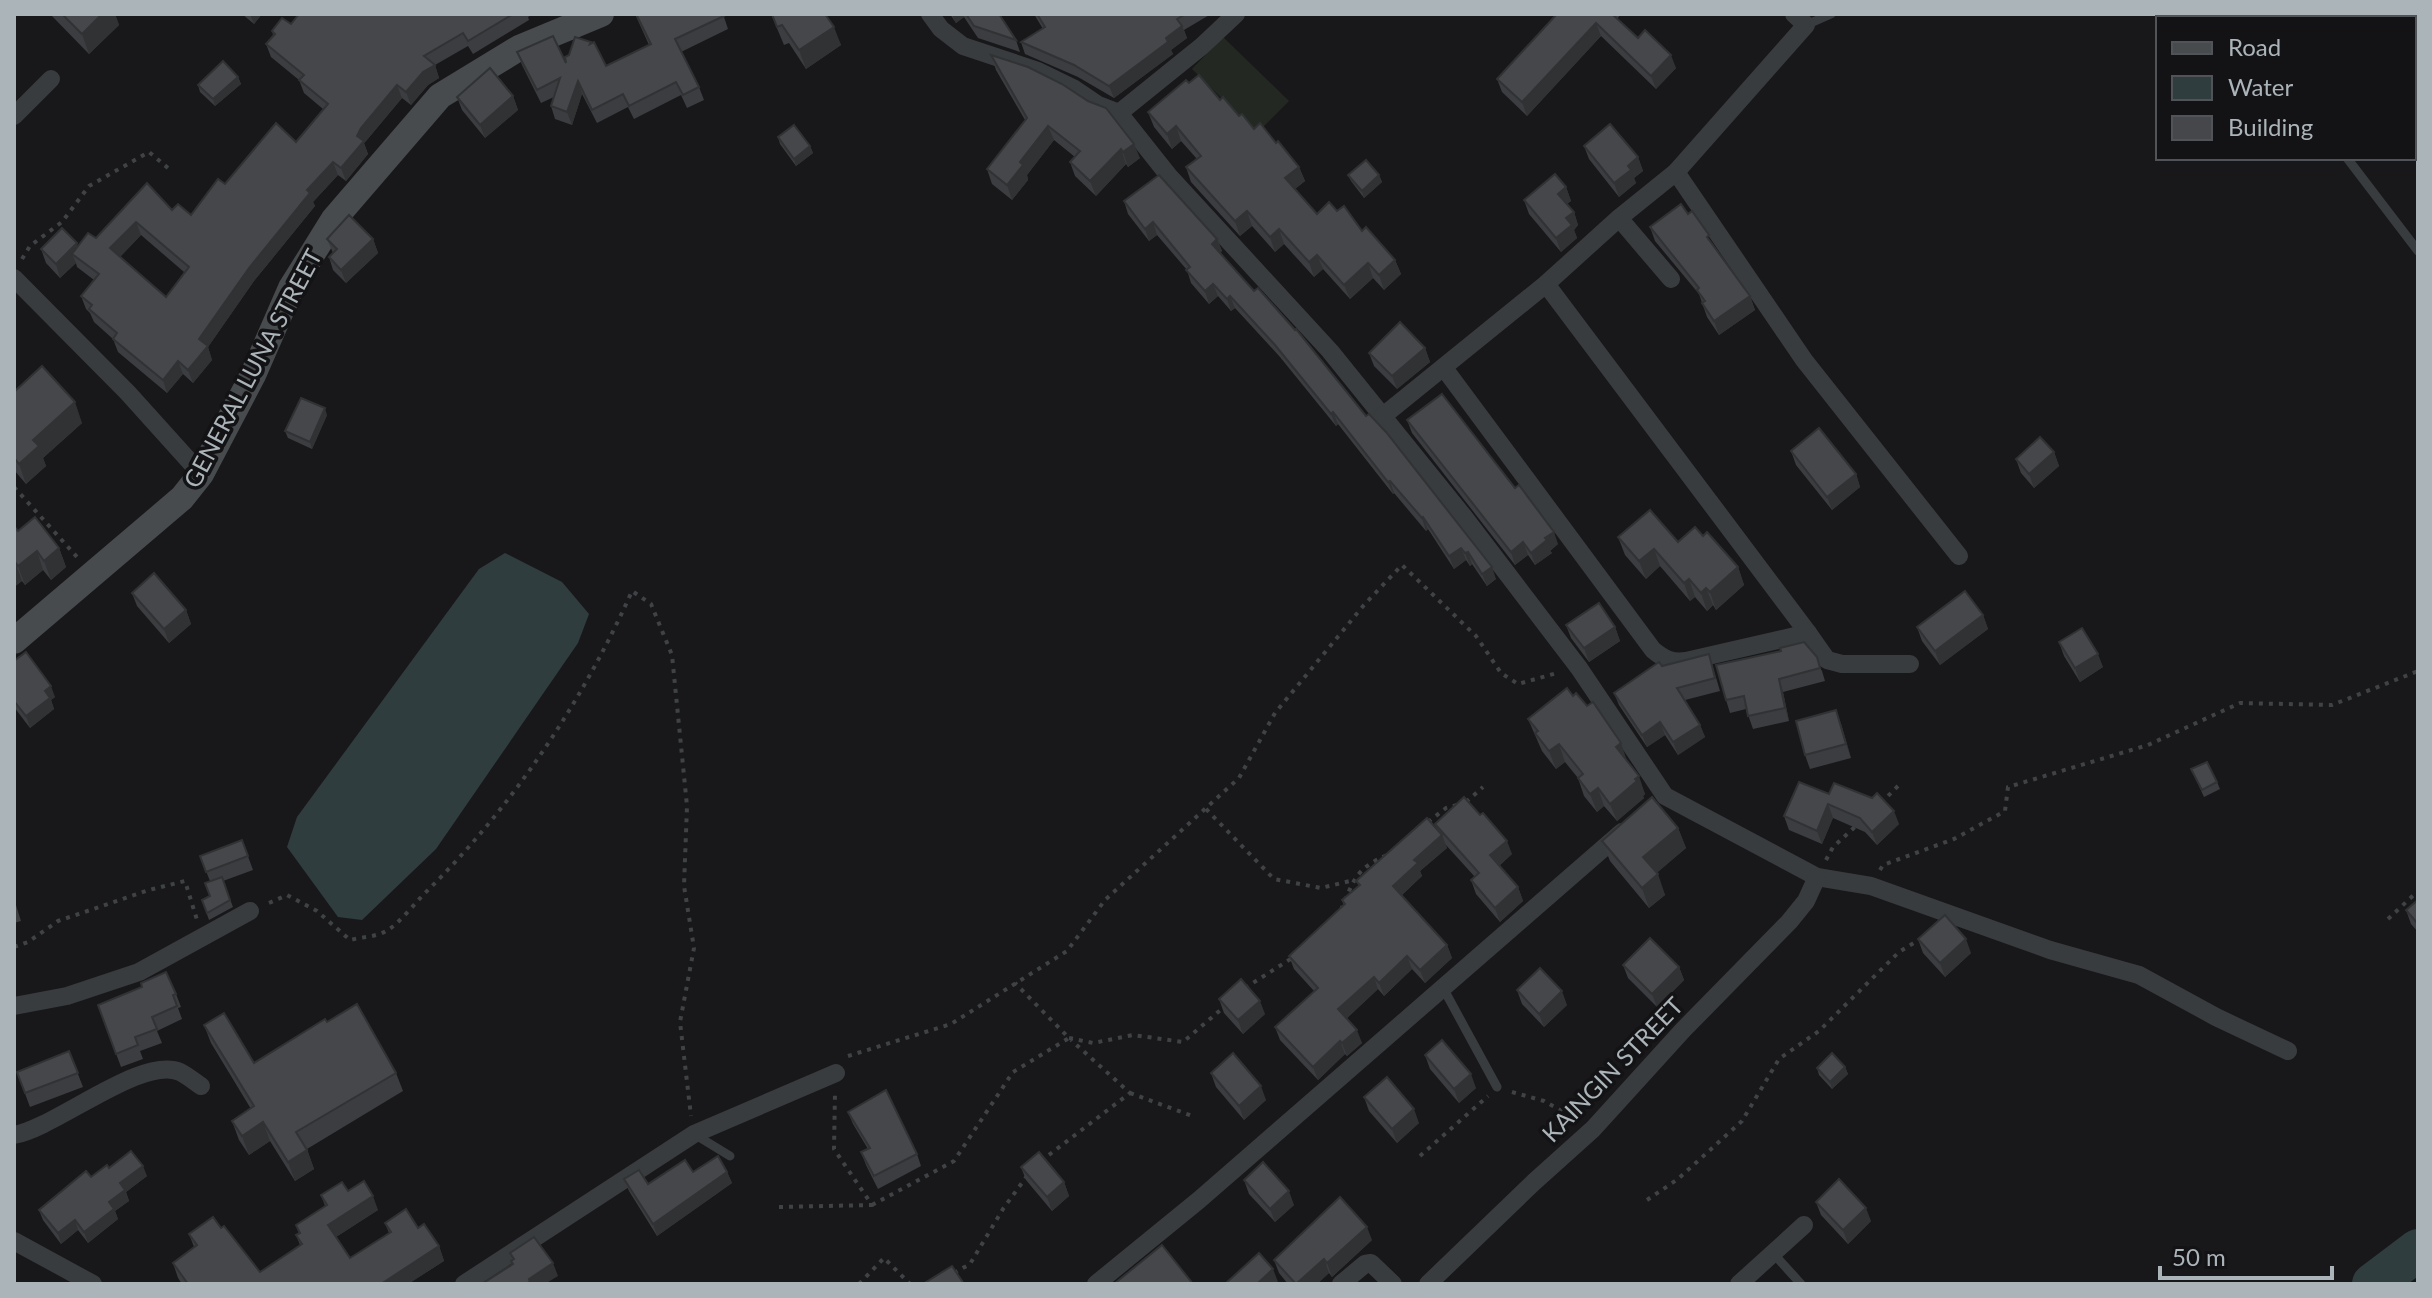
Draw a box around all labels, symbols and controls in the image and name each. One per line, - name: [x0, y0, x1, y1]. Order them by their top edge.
- legend: [2156, 16, 2416, 160]
- text: Road: [2228, 32, 2281, 61]
- text: Water: [2228, 72, 2293, 101]
- text: Building: [2228, 112, 2313, 141]
- street label: GENERAL LUNA STREET: [177, 244, 327, 492]
- street label: KAINGIN STREET: [1536, 991, 1688, 1147]
- scale bar: [2160, 1230, 2332, 1280]
- text: 50 m: [2172, 1242, 2226, 1271]

